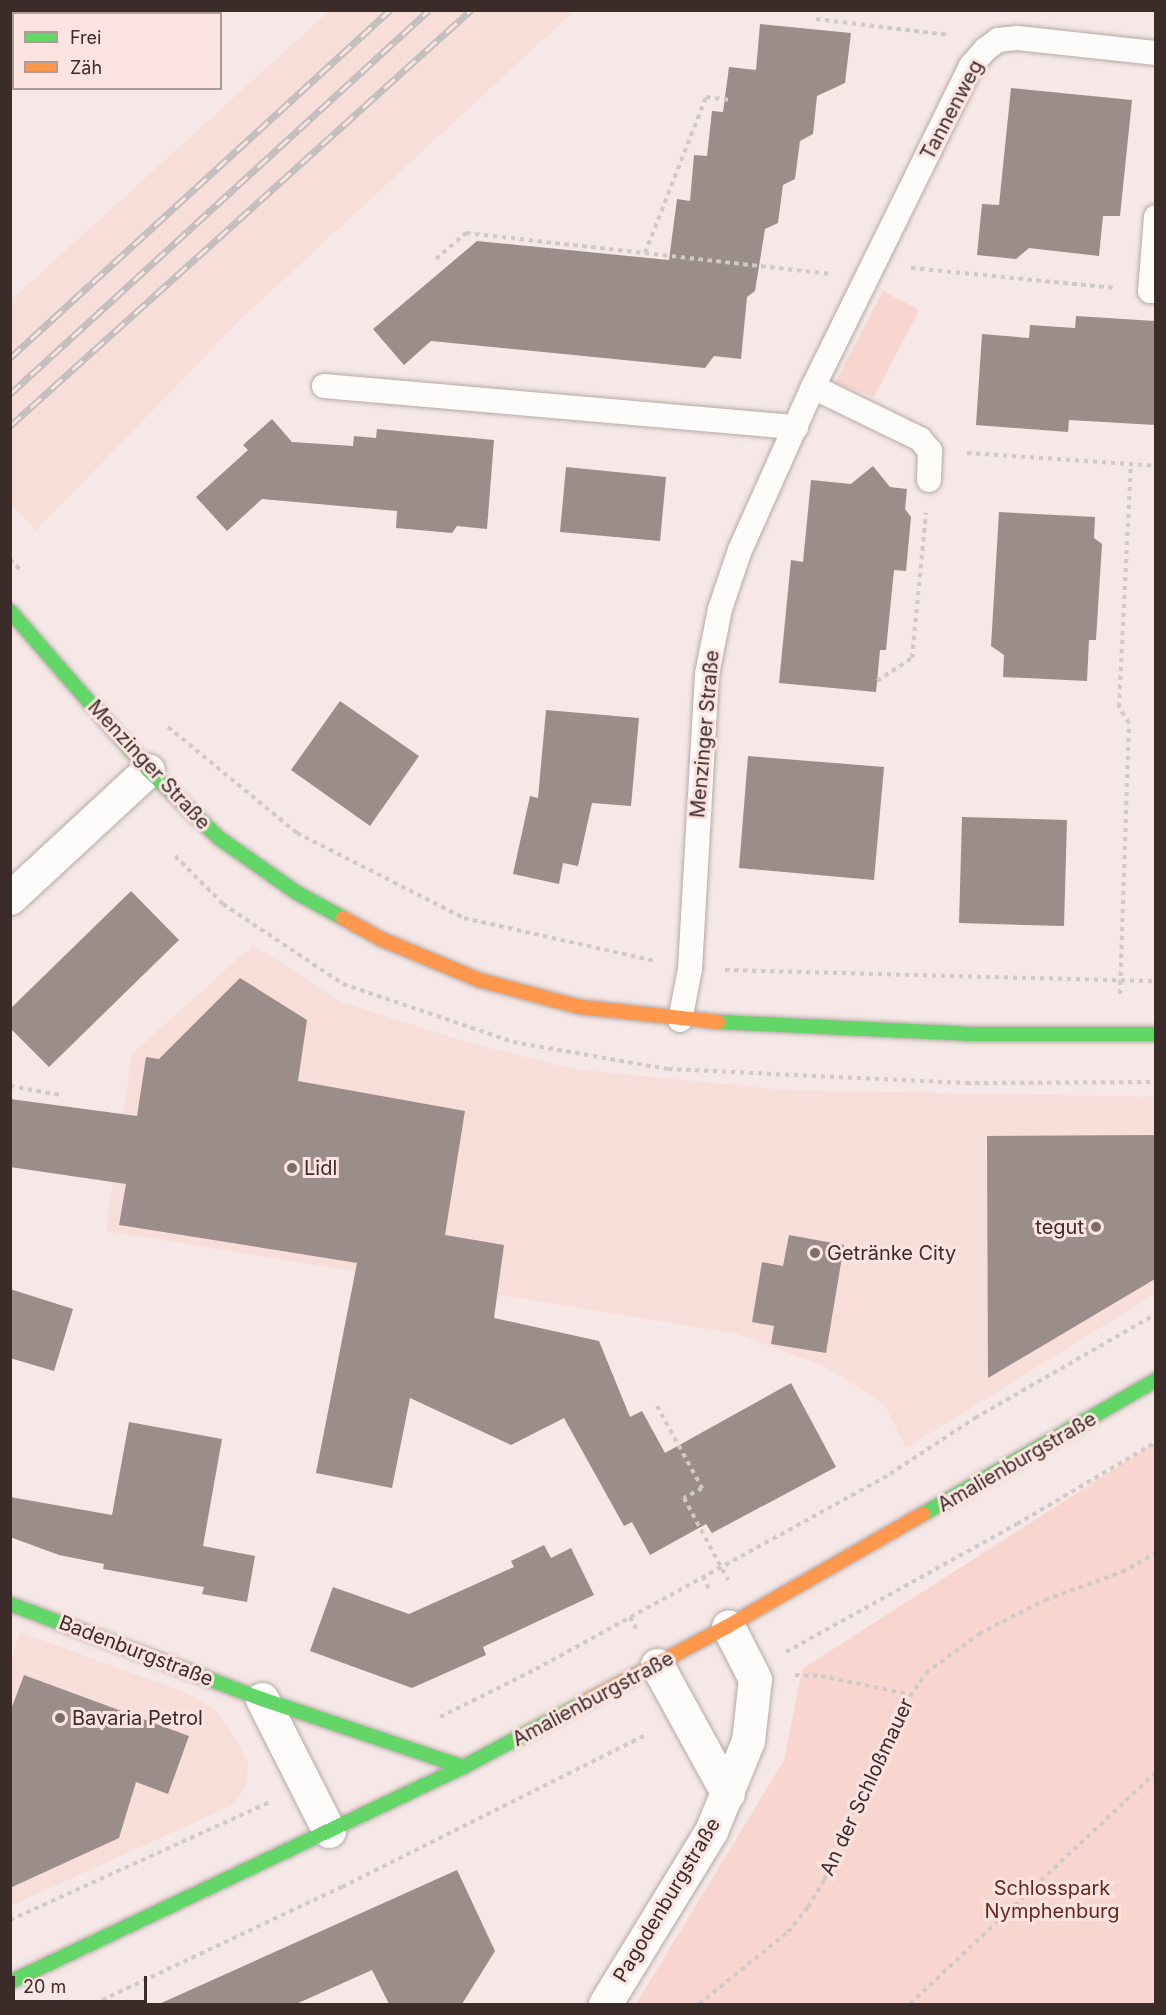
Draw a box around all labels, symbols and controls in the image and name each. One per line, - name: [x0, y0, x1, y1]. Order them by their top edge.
- legend: [12, 12, 222, 90]
- text: Frei: [70, 27, 101, 48]
- street label: Tannenweg: [916, 56, 988, 164]
- text: Zäh: [70, 57, 102, 78]
- street label: Menzinger Straße: [686, 649, 724, 819]
- street label: Menzinger Straße: [83, 695, 215, 835]
- place label: Lidl: [304, 1156, 337, 1180]
- marker: Lidl: [285, 1161, 299, 1175]
- place label: tegut: [1035, 1215, 1084, 1239]
- marker: tegut: [1089, 1220, 1103, 1234]
- place label: Getränke City: [827, 1241, 956, 1265]
- marker: Getränke City: [808, 1246, 822, 1260]
- street label: Amalienburgstraße: [933, 1407, 1101, 1517]
- street label: Badenburgstraße: [55, 1611, 217, 1691]
- street label: Amalienburgstraße: [508, 1646, 678, 1752]
- street label: An der Schloßmauer: [815, 1694, 919, 1880]
- place label: Bavaria Petrol: [72, 1706, 203, 1730]
- marker: Bavaria Petrol: [53, 1711, 67, 1725]
- street label: Pagodenburgstraße: [608, 1814, 726, 1986]
- park label: Schlosspark Nymphenburg: [984, 1877, 1120, 1924]
- scale bar: [15, 1964, 150, 2002]
- text: 20 m: [23, 1976, 66, 1997]

